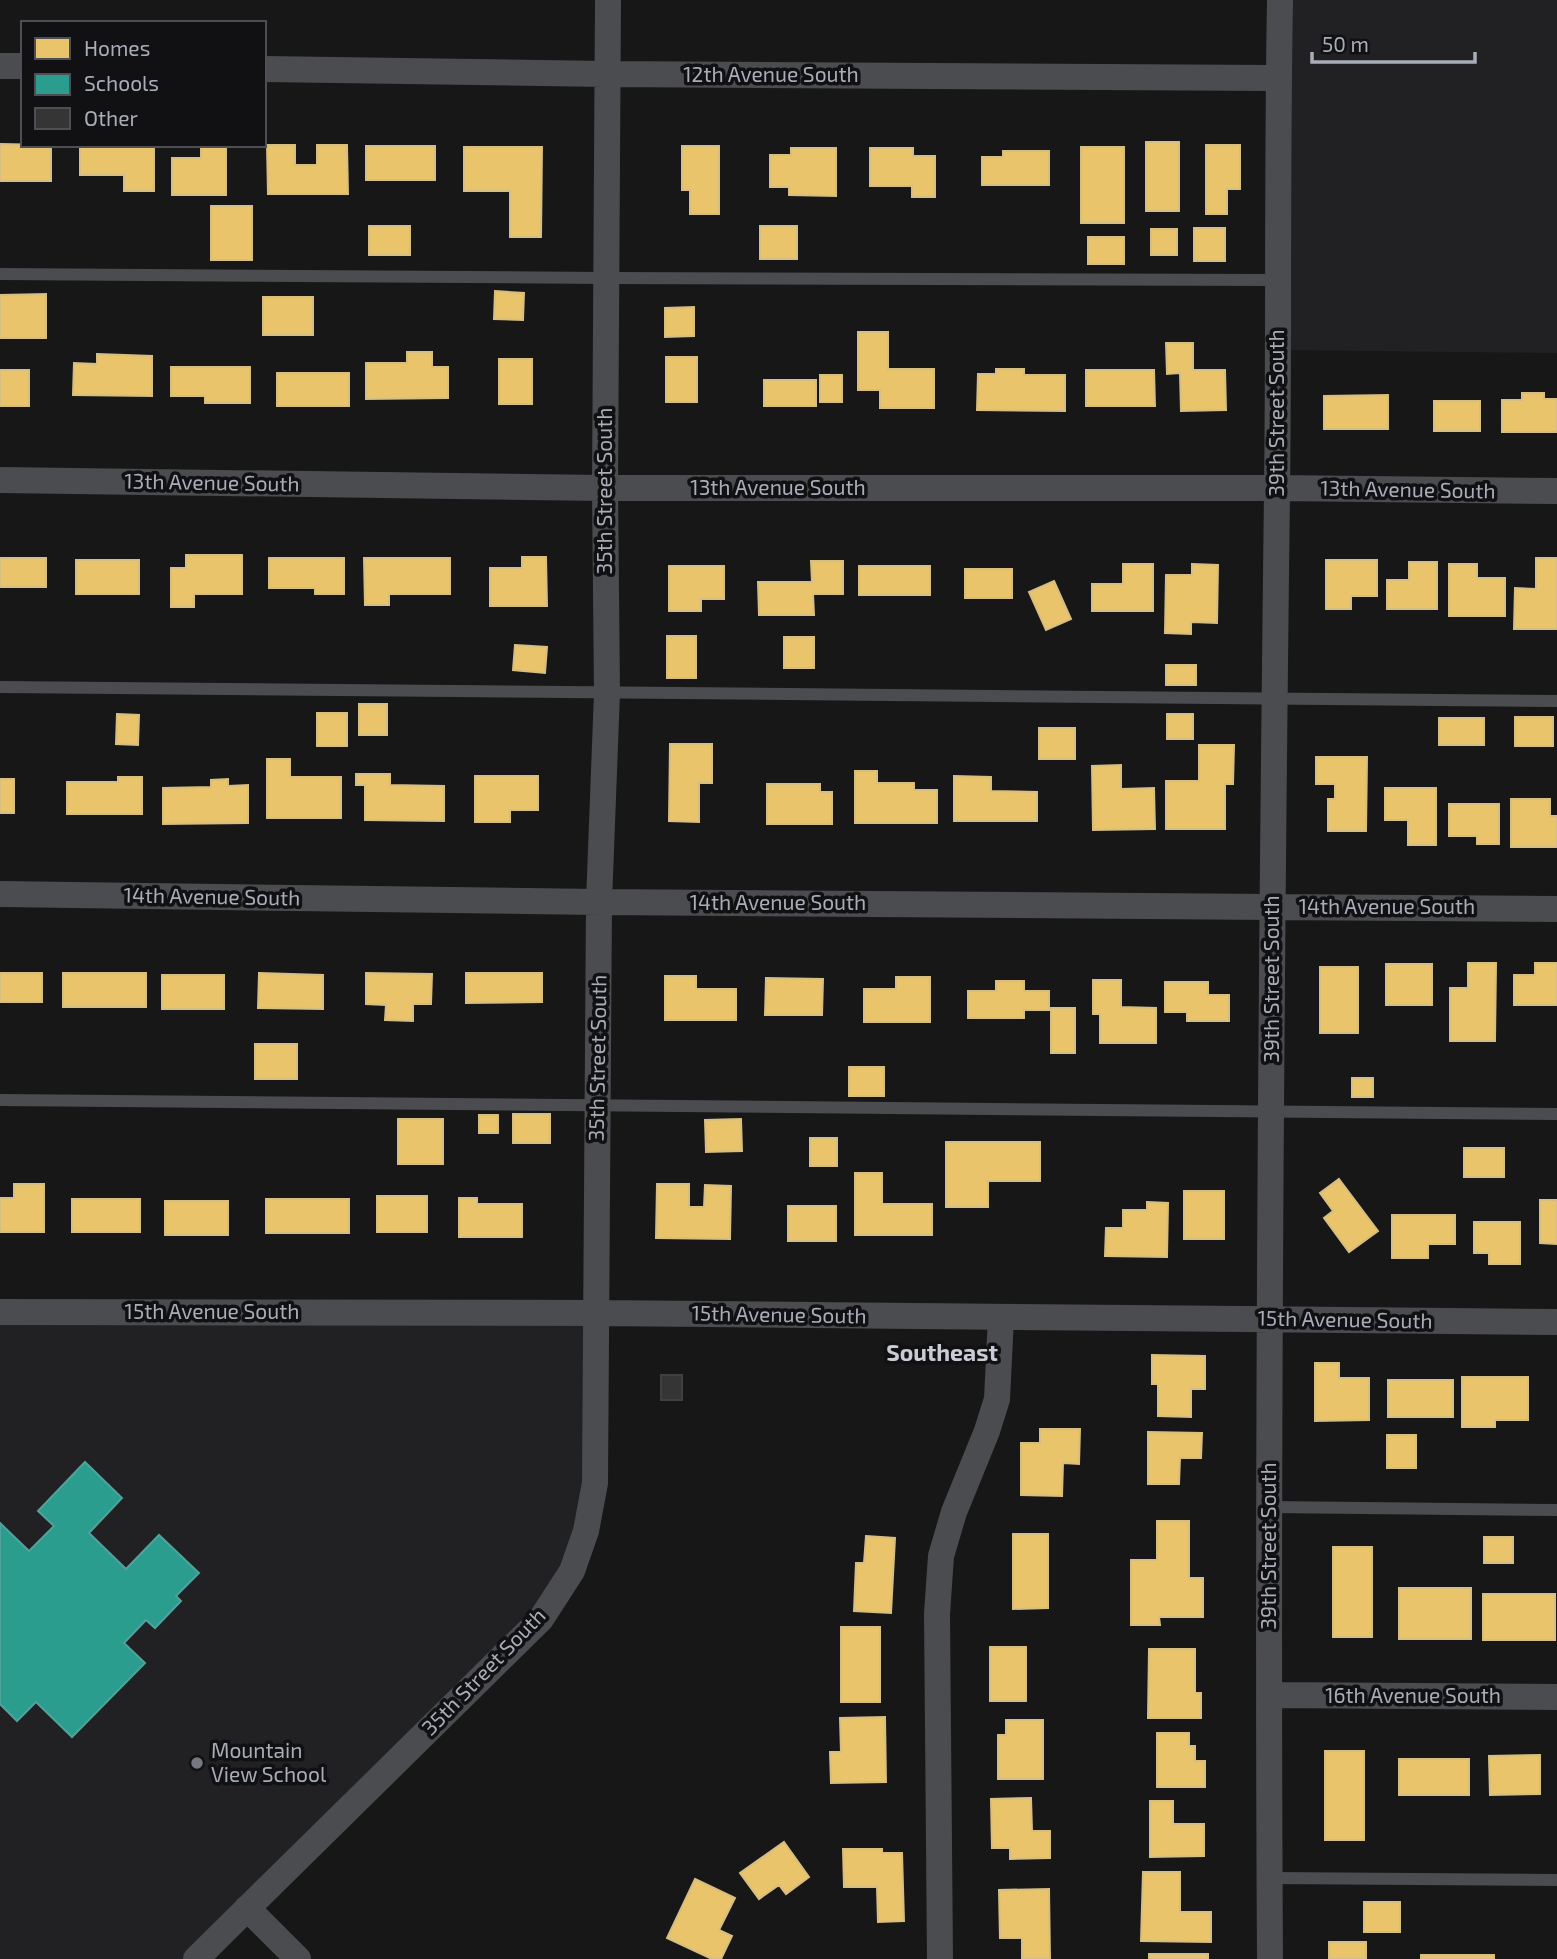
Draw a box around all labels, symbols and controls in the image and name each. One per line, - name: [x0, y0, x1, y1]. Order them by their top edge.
- legend: [21, 21, 266, 147]
- scale bar: [1312, 21, 1475, 65]
- text: 50 m: [1322, 31, 1369, 56]
- text: Homes: [84, 35, 150, 60]
- street label: 12th Avenue South: [683, 61, 859, 86]
- text: Schools: [84, 70, 159, 95]
- text: Other: [84, 105, 139, 130]
- street label: 39th Street South: [1263, 329, 1288, 497]
- street label: 35th Street South: [591, 408, 616, 574]
- street label: 13th Avenue South: [124, 467, 300, 496]
- street label: 13th Avenue South: [690, 474, 866, 499]
- street label: 13th Avenue South: [1320, 474, 1496, 503]
- street label: 14th Avenue South: [124, 881, 301, 910]
- street label: 14th Avenue South: [690, 889, 866, 914]
- street label: 14th Avenue South: [1299, 893, 1475, 918]
- street label: 39th Street South: [1258, 895, 1283, 1063]
- street label: 35th Street South: [583, 974, 610, 1142]
- street label: 15th Avenue South: [125, 1298, 299, 1323]
- street label: 15th Avenue South: [691, 1299, 867, 1328]
- street label: 15th Avenue South: [1257, 1304, 1433, 1333]
- district label: Southeast: [886, 1338, 998, 1366]
- street label: 39th Street South: [1255, 1462, 1280, 1630]
- street label: 35th Street South: [416, 1602, 550, 1740]
- street label: 16th Avenue South: [1325, 1682, 1501, 1707]
- place label: Mountain View School: [211, 1737, 327, 1786]
- marker: Mountain View School: [189, 1755, 205, 1771]

